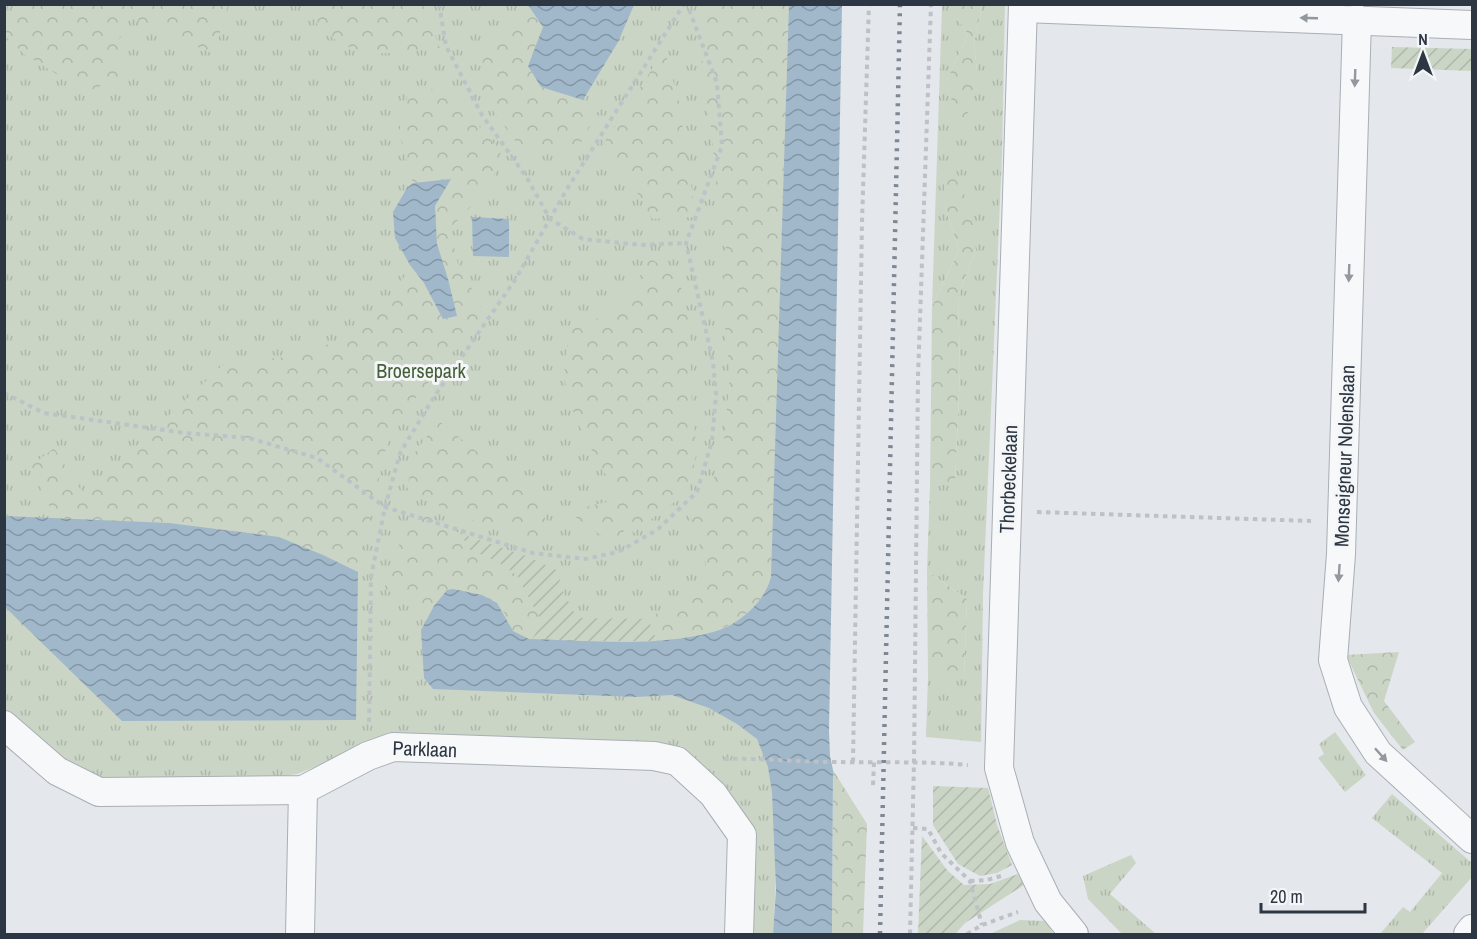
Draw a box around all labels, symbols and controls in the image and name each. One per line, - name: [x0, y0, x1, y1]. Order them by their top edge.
- one-way arrow: [1300, 13, 1319, 22]
- north arrow: [1393, 24, 1453, 84]
- text: N: [1418, 28, 1428, 50]
- one-way arrow: [1351, 68, 1360, 87]
- one-way arrow: [1345, 263, 1354, 282]
- park label: Broersepark: [376, 357, 466, 384]
- street label: Monseigneur Nolenslaan: [1327, 364, 1361, 548]
- street label: Thorbeckelaan: [993, 424, 1023, 534]
- one-way arrow: [1335, 563, 1344, 582]
- street label: Parklaan: [392, 733, 458, 763]
- one-way arrow: [1374, 747, 1388, 762]
- scale bar: [1261, 876, 1364, 914]
- text: 20 m: [1270, 884, 1303, 909]

